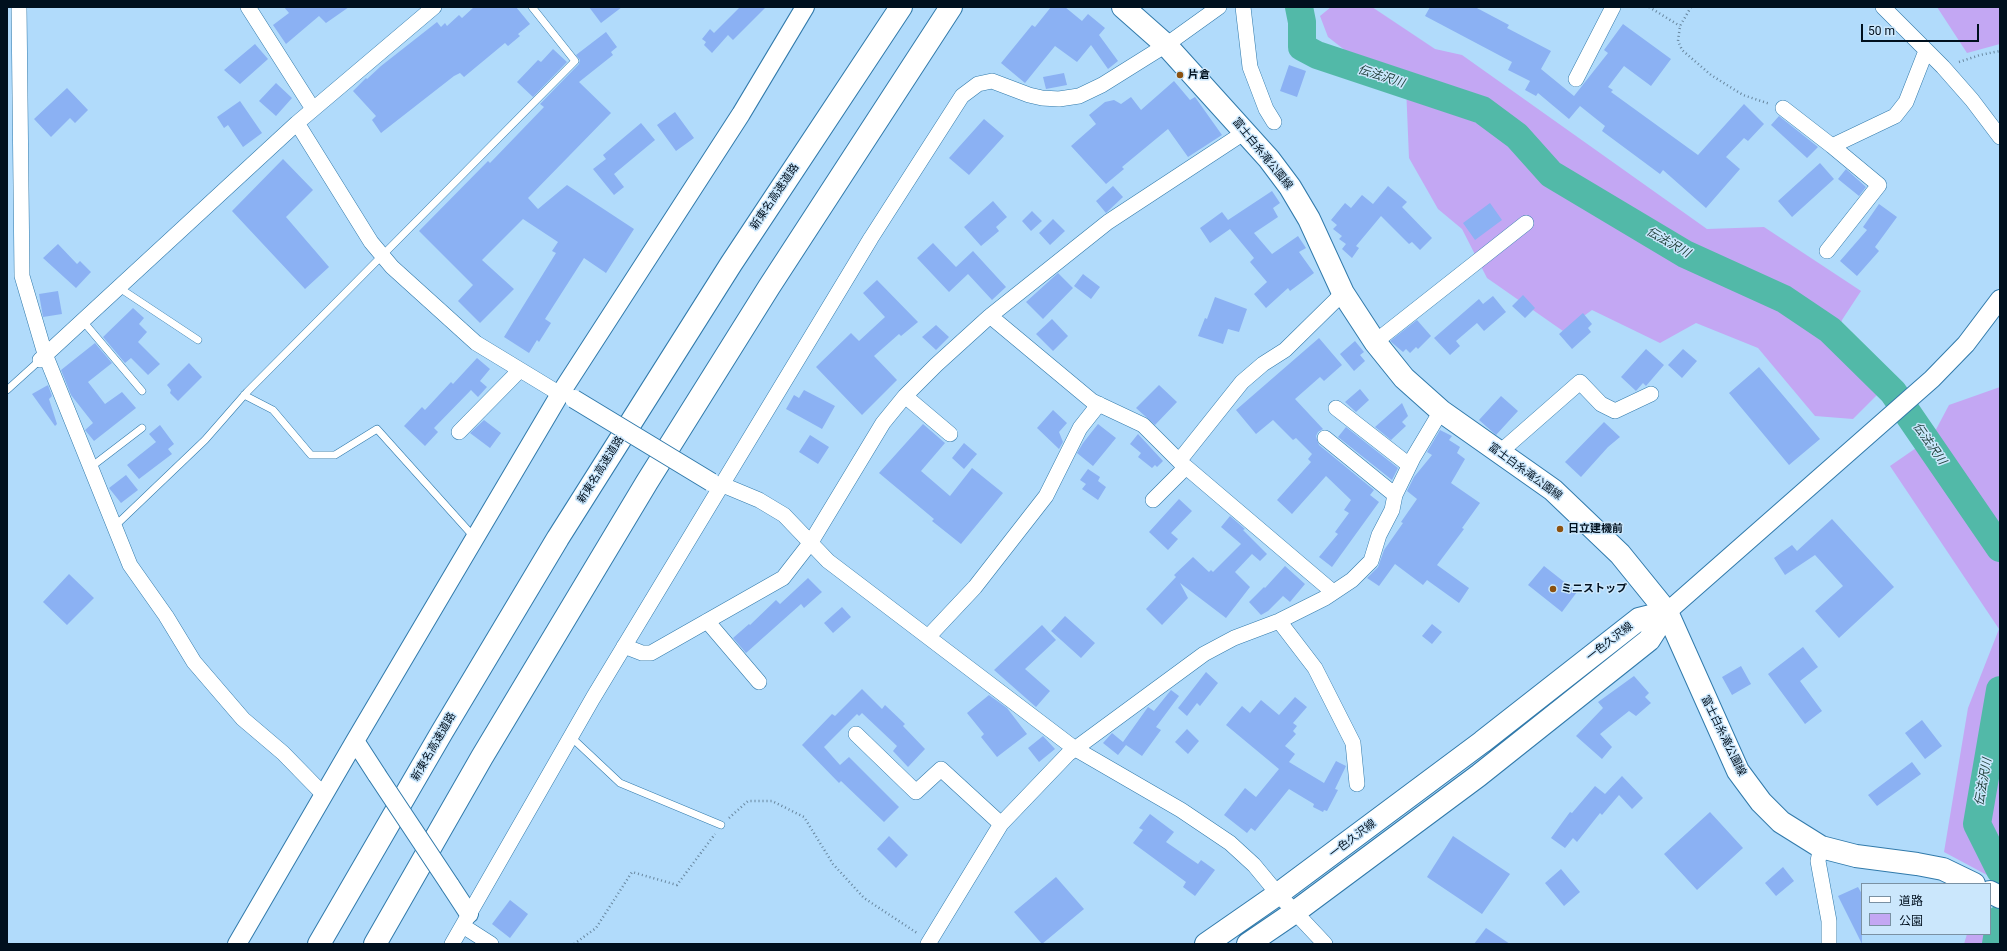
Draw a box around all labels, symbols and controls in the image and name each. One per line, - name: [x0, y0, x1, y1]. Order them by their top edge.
- scale bar: [1863, 16, 1981, 42]
- text: 50 m: [1868, 24, 1895, 38]
- water label: 伝法沢川: [1356, 63, 1406, 91]
- place label: 片倉: [1188, 68, 1210, 82]
- marker: 片倉: [1175, 70, 1185, 80]
- street label: 富士白糸滝公園線: [1229, 116, 1295, 192]
- street label: 新東名高速道路: [748, 161, 802, 233]
- water label: 伝法沢川: [1644, 225, 1692, 261]
- water label: 伝法沢川: [1909, 420, 1949, 468]
- street label: 新東名高速道路: [575, 434, 627, 506]
- street label: 富士白糸滝公園線: [1486, 441, 1564, 503]
- place label: 日立建機前: [1568, 522, 1623, 536]
- marker: 日立建機前: [1555, 524, 1565, 534]
- place label: ミニストップ: [1561, 582, 1627, 596]
- marker: ミニストップ: [1548, 584, 1558, 594]
- street label: 一色久沢線: [1584, 620, 1636, 664]
- street label: 富士白糸滝公園線: [1698, 694, 1748, 778]
- street label: 新東名高速道路: [409, 710, 459, 784]
- water label: 伝法沢川: [1973, 757, 1995, 807]
- street label: 一色久沢線: [1327, 817, 1379, 861]
- legend: [1861, 883, 1991, 935]
- text: 道路: [1899, 894, 1923, 908]
- text: 公園: [1899, 914, 1923, 928]

